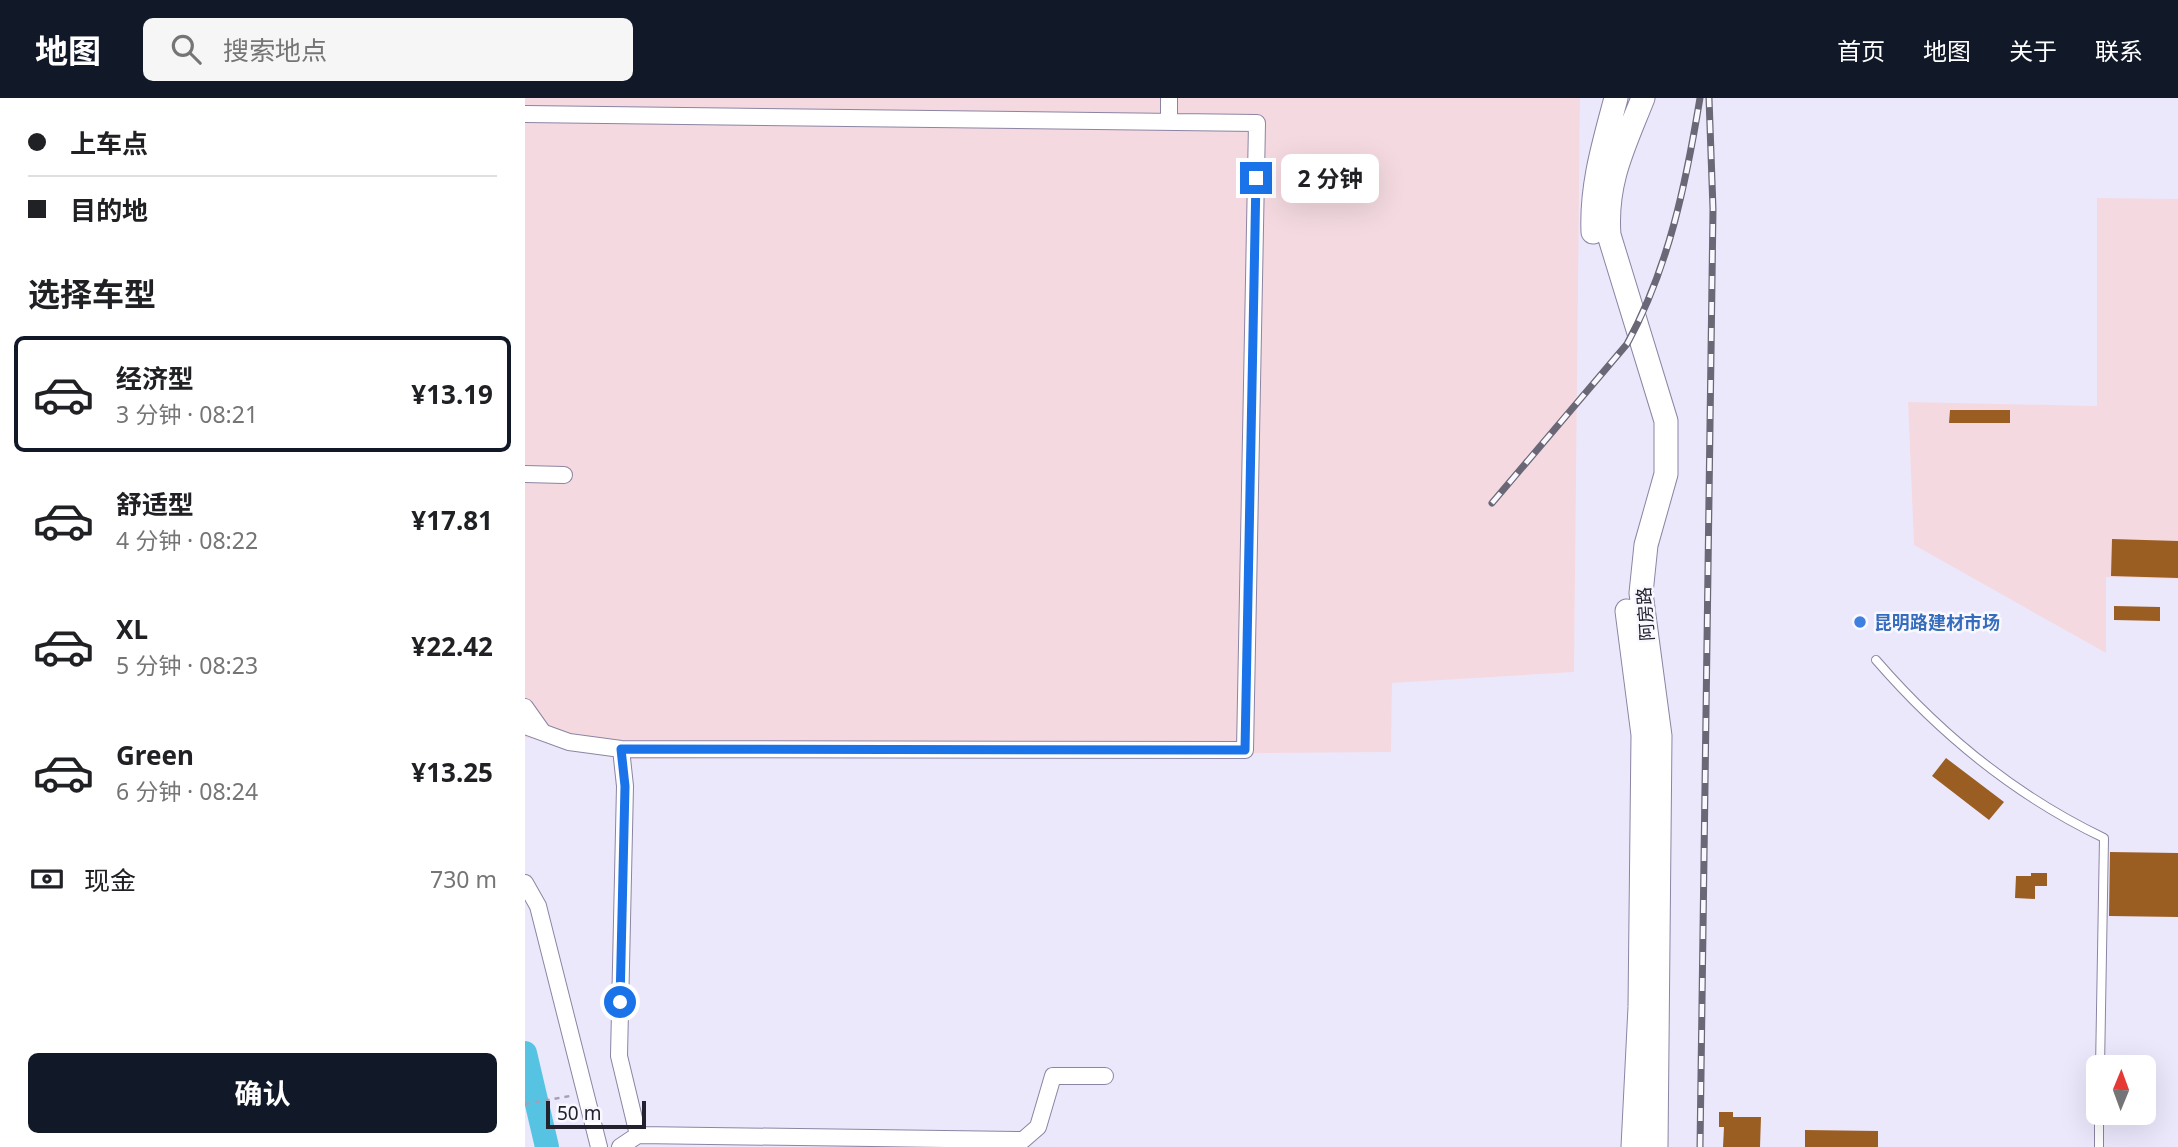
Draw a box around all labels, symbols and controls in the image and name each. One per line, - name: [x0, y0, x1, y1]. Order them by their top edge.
- search box: [143, 18, 633, 81]
- text: 地图: [35, 28, 101, 73]
- icon: search: [167, 30, 205, 68]
- text: 搜索地点: [223, 32, 327, 68]
- text: 首页: [1837, 34, 1885, 67]
- text: 地图: [1923, 34, 1971, 67]
- text: 关于: [2009, 34, 2057, 67]
- text: 联系: [2095, 34, 2143, 67]
- text: 上车点: [70, 125, 148, 161]
- callout: 2 分钟: [1281, 154, 1379, 202]
- route end: [1240, 162, 1272, 194]
- text: 2 分钟: [1297, 162, 1363, 194]
- text: 目的地: [70, 192, 148, 228]
- text: 选择车型: [28, 272, 156, 315]
- text: 经济型: [116, 360, 194, 396]
- icon: car: [32, 363, 95, 426]
- text: ¥13.19: [411, 376, 493, 412]
- text: 3 分钟 · 08:21: [116, 398, 258, 430]
- text: 舒适型: [116, 486, 194, 522]
- icon: car: [32, 489, 95, 552]
- text: ¥17.81: [411, 502, 493, 538]
- text: 4 分钟 · 08:22: [116, 524, 258, 556]
- street label: 阿房路: [1631, 586, 1659, 642]
- place label: 昆明路建材市场: [1874, 610, 2000, 634]
- text: XL: [116, 611, 148, 647]
- marker: 昆明路建材市场: [1852, 614, 1868, 630]
- icon: car: [32, 615, 95, 678]
- text: ¥22.42: [411, 628, 493, 664]
- text: 5 分钟 · 08:23: [116, 649, 258, 681]
- text: Green: [116, 737, 194, 773]
- icon: car: [32, 741, 95, 804]
- text: ¥13.25: [411, 754, 493, 790]
- text: 6 分钟 · 08:24: [116, 775, 258, 807]
- icon: cash: [28, 860, 66, 898]
- text: 现金: [84, 862, 136, 898]
- text: 730 m: [430, 863, 497, 895]
- route start: [604, 986, 636, 1018]
- button: 确认: [28, 1053, 497, 1133]
- north arrow: [2086, 1055, 2156, 1125]
- map controls: [2086, 1055, 2156, 1125]
- scale bar: [546, 1098, 646, 1130]
- text: 50 m: [557, 1100, 601, 1126]

